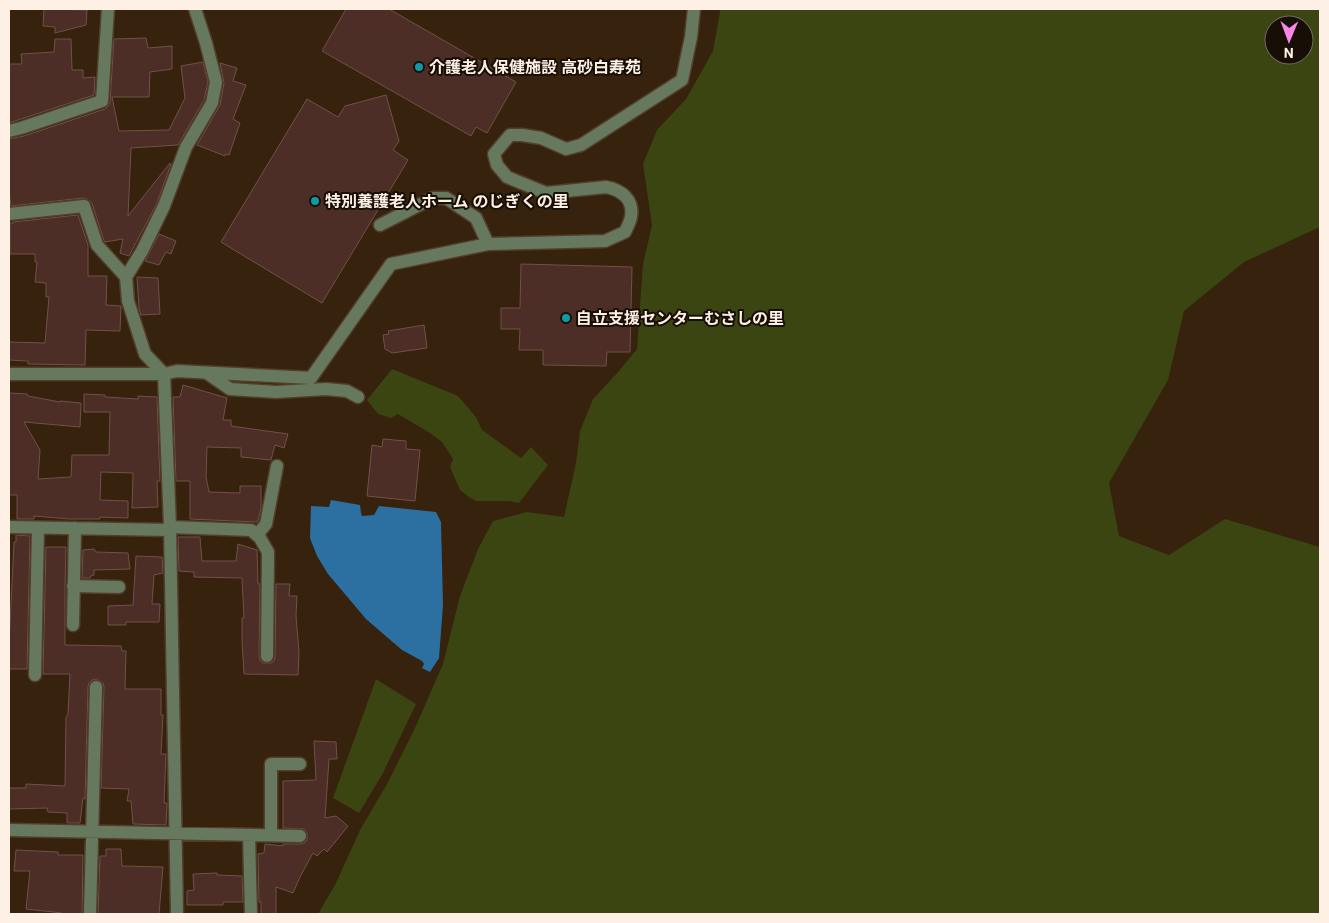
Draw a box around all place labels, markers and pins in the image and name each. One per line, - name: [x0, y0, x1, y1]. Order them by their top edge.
- place label: 介護老人保健施設 高砂白寿苑: [429, 58, 641, 77]
- marker: 介護老人保健施設 高砂白寿苑: [413, 61, 425, 73]
- place label: 特別養護老人ホーム のじぎくの里: [325, 192, 569, 211]
- marker: 特別養護老人ホーム のじぎくの里: [309, 195, 321, 207]
- place label: 自立支援センターむさしの里: [576, 309, 784, 328]
- marker: 自立支援センターむさしの里: [560, 312, 572, 324]

